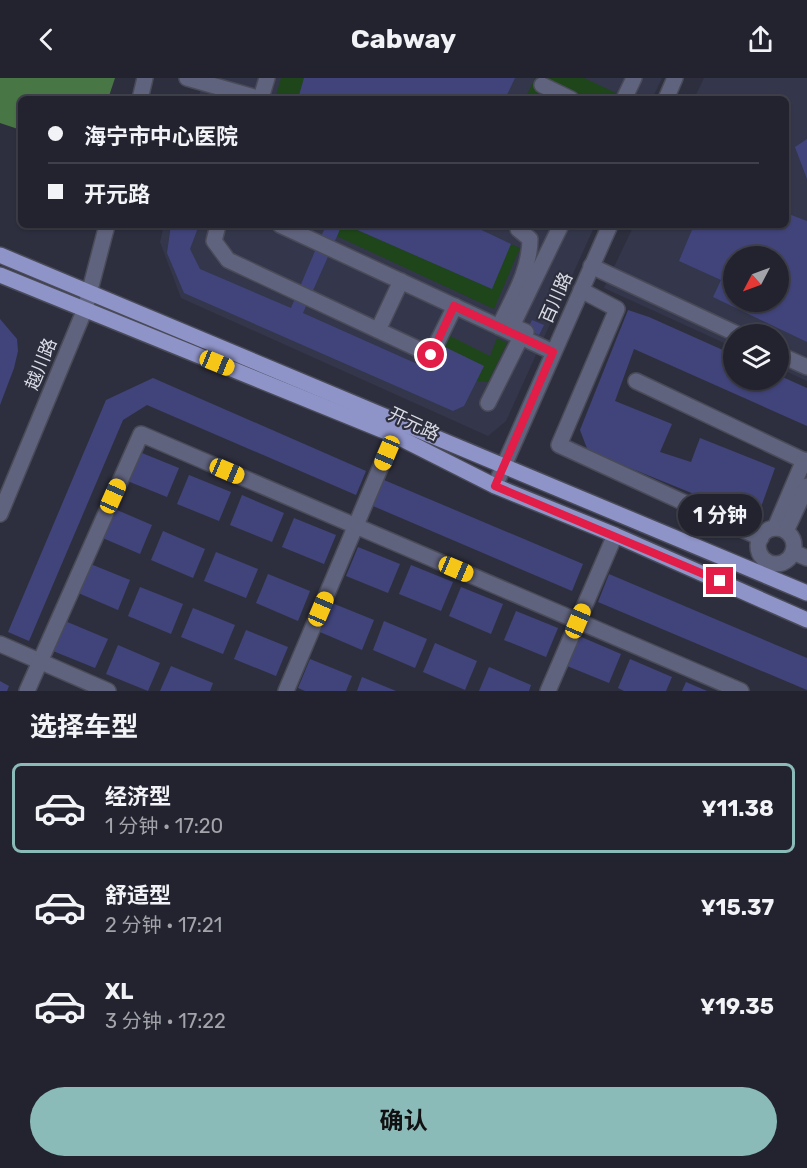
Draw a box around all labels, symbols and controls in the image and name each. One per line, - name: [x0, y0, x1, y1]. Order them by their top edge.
- icon: back: [30, 23, 63, 56]
- text: Cabway: [351, 23, 456, 55]
- icon: share: [744, 23, 777, 56]
- text: 海宁市中心医院: [84, 123, 238, 150]
- text: 开元路: [84, 181, 150, 208]
- north arrow: [723, 246, 789, 312]
- map controls: [723, 246, 789, 390]
- street label: 百川路: [535, 269, 577, 327]
- button: layers: [723, 324, 789, 390]
- street label: 越川路: [21, 335, 61, 393]
- route start: [417, 341, 444, 368]
- car: [197, 348, 237, 378]
- street label: 开元路: [385, 403, 443, 445]
- car: [372, 433, 402, 473]
- car: [207, 456, 247, 486]
- car: [97, 476, 129, 516]
- callout: 1 分钟: [678, 494, 762, 536]
- text: 1 分钟: [693, 503, 747, 527]
- car: [436, 554, 476, 584]
- route end: [706, 567, 733, 594]
- car: [306, 589, 336, 629]
- car: [563, 601, 593, 641]
- text: 选择车型: [30, 711, 138, 743]
- icon: car: [33, 781, 87, 835]
- text: 经济型: [105, 783, 171, 810]
- text: ¥11.38: [701, 795, 774, 822]
- text: 1 分钟 · 17:20: [105, 814, 223, 838]
- icon: car: [33, 880, 87, 934]
- text: 舒适型: [105, 882, 171, 909]
- text: ¥15.37: [700, 894, 774, 921]
- text: 2 分钟 · 17:21: [105, 913, 222, 937]
- text: XL: [105, 978, 133, 1005]
- icon: car: [33, 979, 87, 1033]
- text: ¥19.35: [700, 993, 774, 1020]
- text: 3 分钟 · 17:22: [105, 1009, 226, 1033]
- button: 确认: [30, 1087, 777, 1156]

